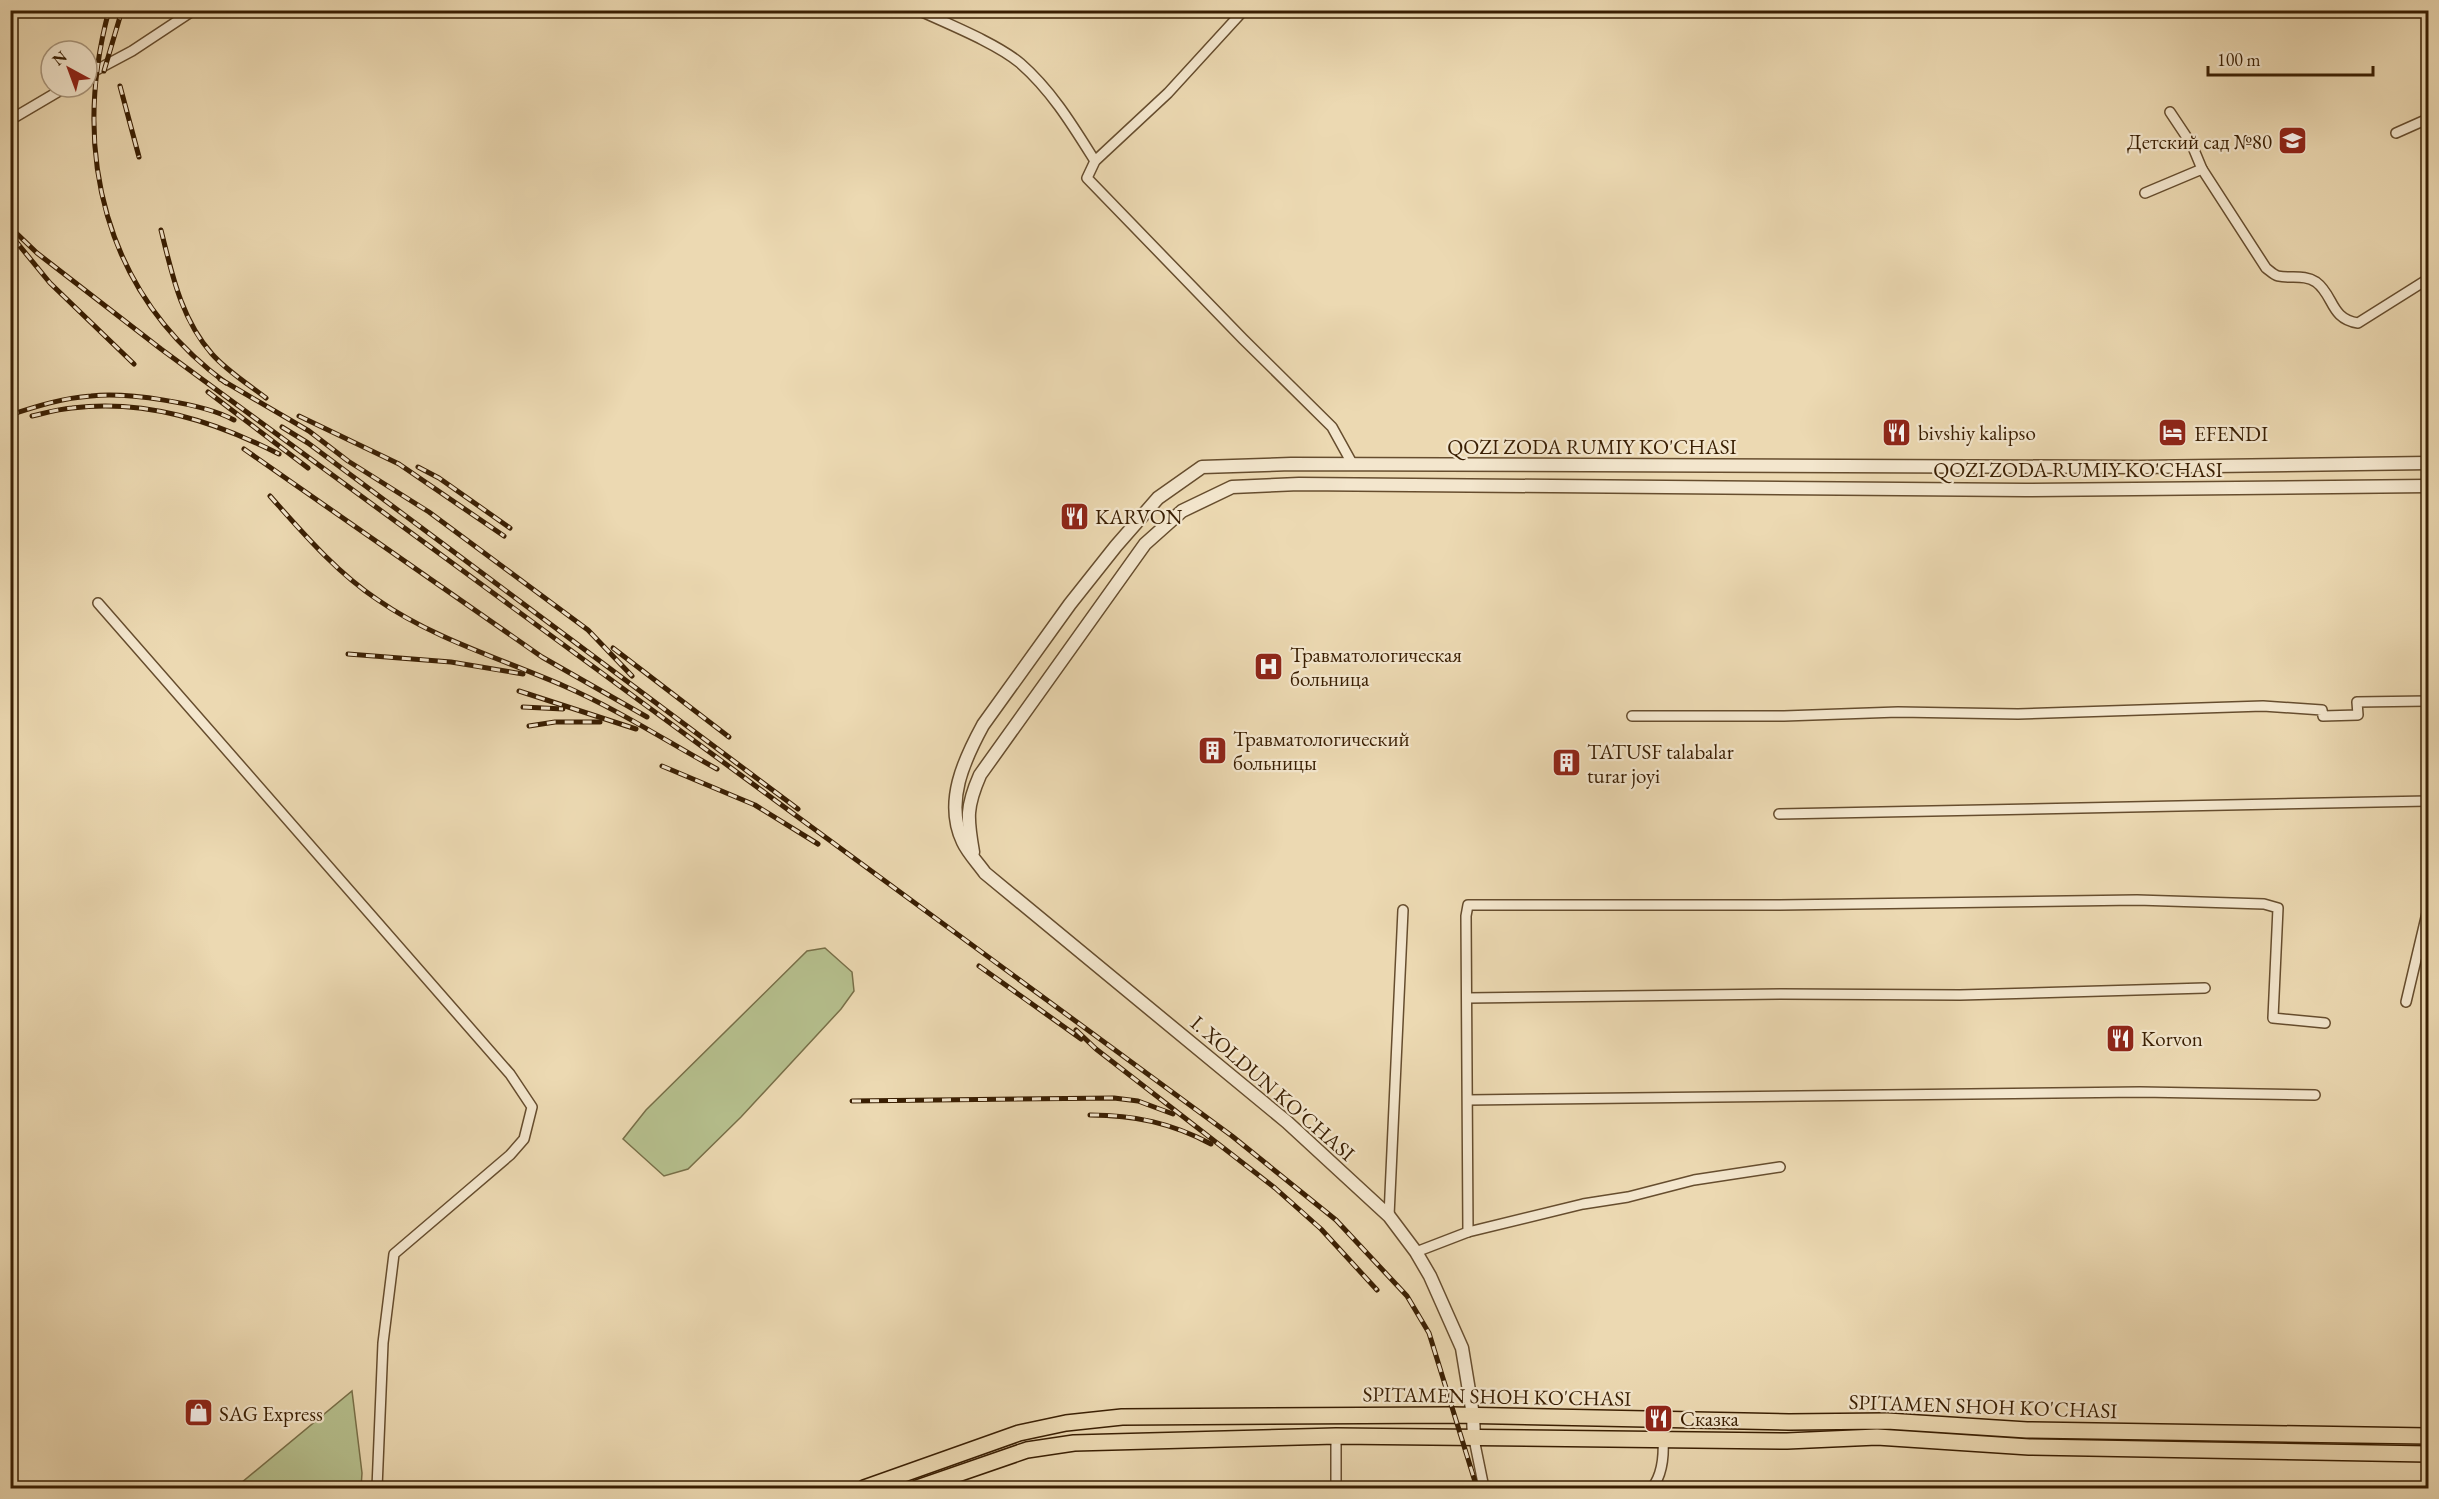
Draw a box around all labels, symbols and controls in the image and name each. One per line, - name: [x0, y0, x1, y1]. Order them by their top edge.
- north arrow: [39, 39, 99, 99]
- scale bar: [2208, 39, 2373, 77]
- text: N: [48, 46, 71, 70]
- text: 100 m: [2217, 48, 2261, 71]
- school or university icon: Детский сад №80: [2277, 125, 2309, 157]
- place label: Детский сад №80: [2127, 128, 2272, 155]
- restaurant icon: bivshiy kalipso: [1881, 416, 1913, 448]
- hotel icon: EFENDI: [2157, 417, 2189, 449]
- place label: bivshiy kalipso: [1918, 419, 2036, 446]
- place label: EFENDI: [2194, 420, 2268, 447]
- street label: QOZI ZODA RUMIY KO'CHASI: [1447, 433, 1737, 461]
- street label: QOZI ZODA RUMIY KO'CHASI: [1933, 456, 2223, 484]
- restaurant icon: KARVON: [1058, 500, 1090, 532]
- place label: KARVON: [1095, 503, 1183, 530]
- place label: Травматологическая больница: [1290, 641, 1462, 692]
- hospital icon: Травматологическая больница: [1253, 650, 1285, 682]
- place label: Травматологический больницы: [1233, 725, 1410, 776]
- building icon: Травматологический больницы: [1196, 734, 1228, 766]
- place label: TATUSF talabalar turar joyi: [1587, 738, 1734, 789]
- building icon: TATUSF talabalar turar joyi: [1550, 747, 1582, 779]
- street label: I. XOLDUN KO'CHASI: [1185, 1009, 1361, 1167]
- restaurant icon: Korvon: [2104, 1022, 2136, 1054]
- place label: Korvon: [2141, 1025, 2203, 1052]
- street label: SPITAMEN SHOH KO'CHASI: [1362, 1380, 1632, 1412]
- street label: SPITAMEN SHOH KO'CHASI: [1848, 1388, 2118, 1424]
- shop icon: SAG Express: [182, 1397, 214, 1429]
- place label: SAG Express: [219, 1400, 323, 1427]
- restaurant icon: Сказка: [1643, 1402, 1675, 1434]
- place label: Сказка: [1680, 1405, 1740, 1432]

